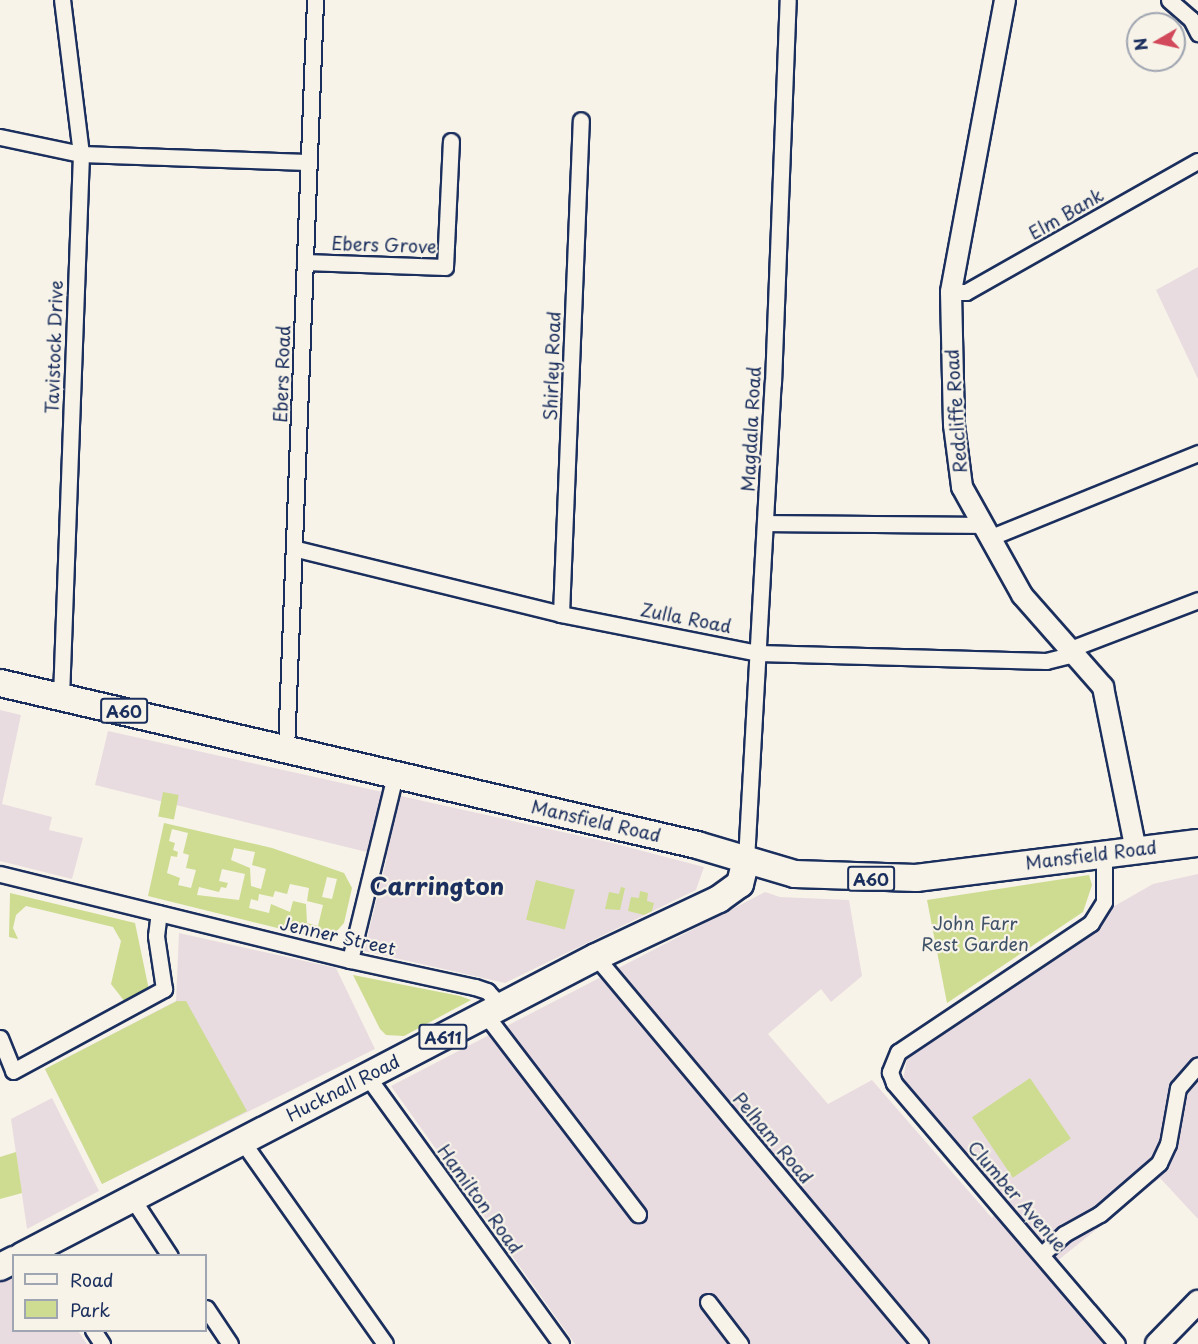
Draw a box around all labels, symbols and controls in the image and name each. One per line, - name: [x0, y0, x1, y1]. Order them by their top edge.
- north arrow: [1126, 12, 1186, 72]
- text: N: [1127, 36, 1153, 53]
- street label: Elm Bank: [1025, 184, 1107, 244]
- street label: Ebers Grove: [331, 232, 437, 258]
- street label: Tavistock Drive: [41, 281, 67, 413]
- street label: Shirley Road: [539, 310, 565, 422]
- street label: Ebers Road: [270, 325, 294, 423]
- street label: Redcliffe Road: [941, 348, 971, 474]
- street label: Magdala Road: [737, 366, 765, 492]
- street label: Zulla Road: [639, 599, 733, 637]
- road number: A60: [100, 698, 148, 724]
- street label: Mansfield Road: [529, 796, 663, 846]
- street label: Mansfield Road: [1024, 836, 1158, 874]
- road number: A60: [847, 866, 895, 892]
- district label: Carrington: [370, 872, 504, 900]
- street label: Jenner Street: [278, 912, 398, 960]
- park label: John Farr Rest Garden: [922, 913, 1028, 956]
- road number: A611: [418, 1024, 468, 1050]
- street label: Hucknall Road: [282, 1050, 404, 1126]
- street label: Pelham Road: [729, 1088, 817, 1188]
- street label: Clumber Avenue: [963, 1136, 1071, 1256]
- street label: Hamilton Road: [434, 1141, 526, 1257]
- legend: [12, 1254, 207, 1332]
- text: Road: [70, 1266, 114, 1293]
- text: Park: [70, 1296, 110, 1323]

